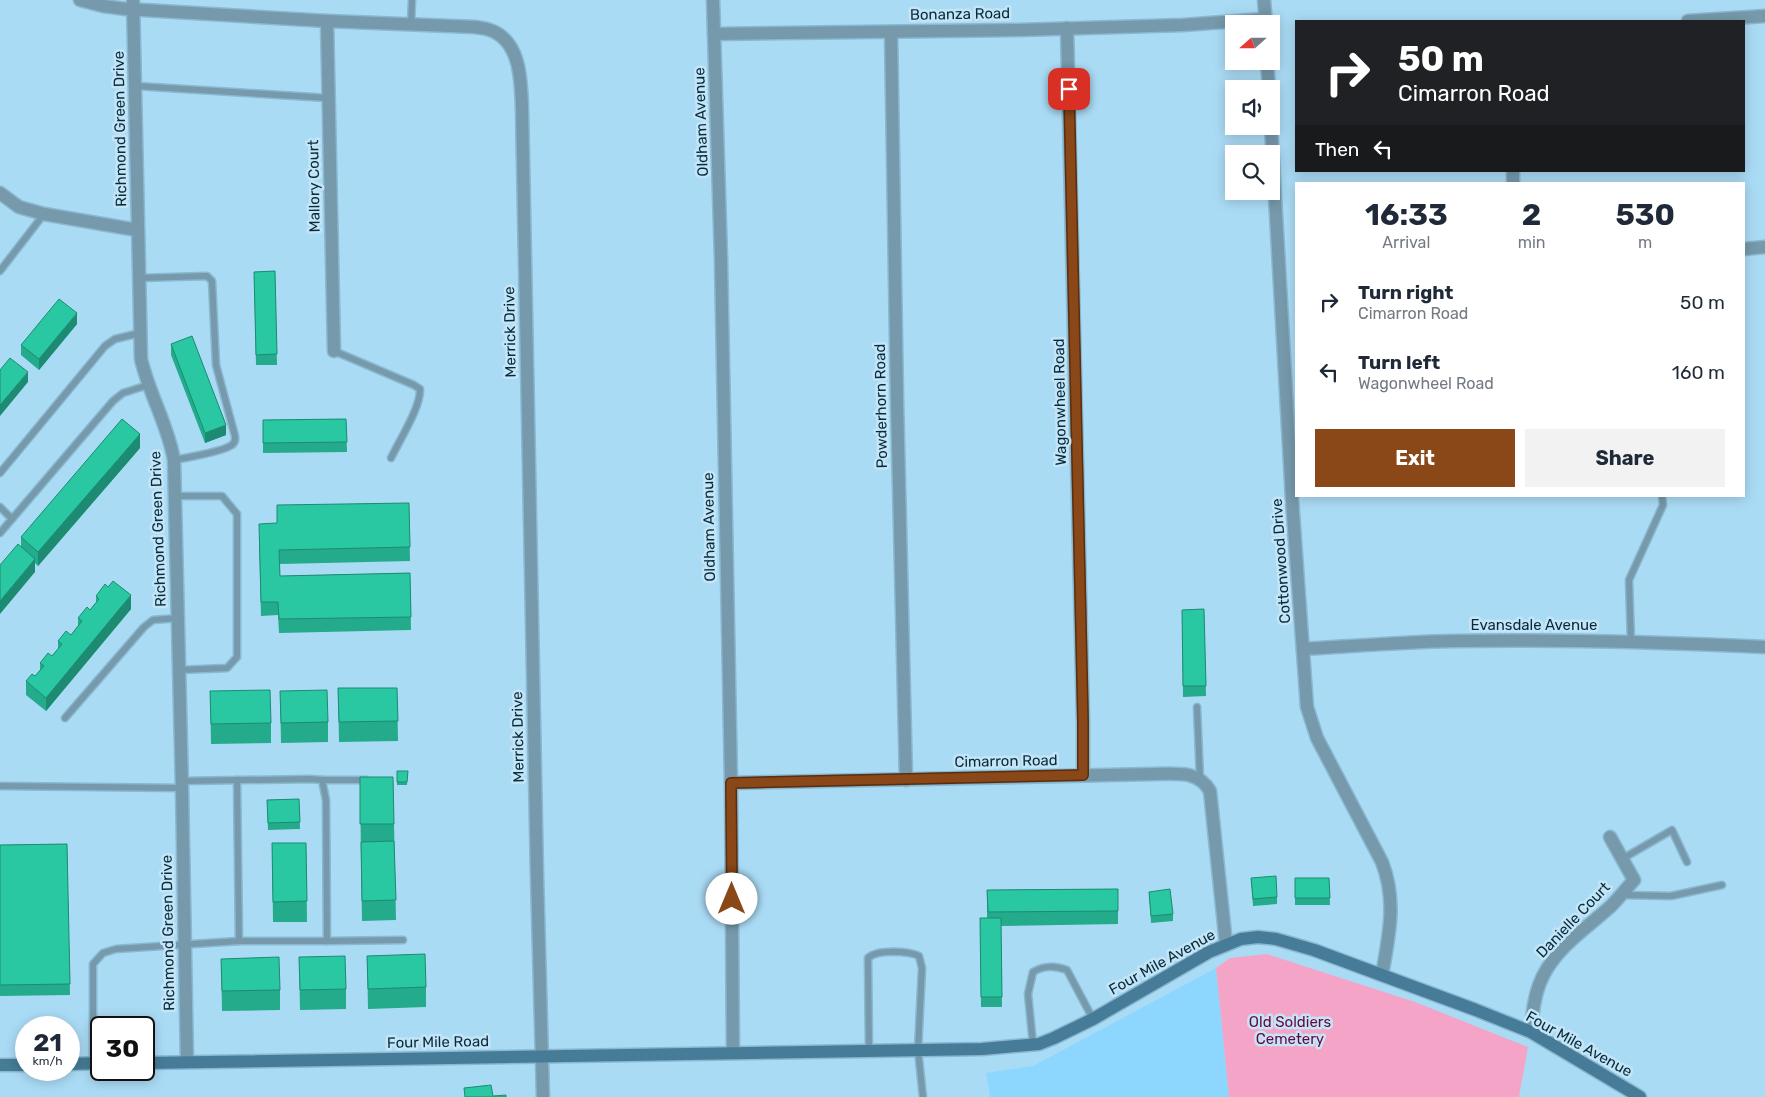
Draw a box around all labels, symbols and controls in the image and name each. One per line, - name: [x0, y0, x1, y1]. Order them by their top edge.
- street label: Bonanza Road: [910, 4, 1010, 24]
- north arrow: [1225, 15, 1280, 70]
- map controls: [1225, 15, 1280, 200]
- text: 50 m: [1398, 38, 1484, 80]
- icon: right: [1315, 40, 1380, 105]
- street label: Richmond Green Drive: [110, 51, 130, 207]
- street label: Oldham Avenue: [690, 67, 712, 177]
- pin: [1048, 68, 1090, 110]
- icon: arrive: [1055, 75, 1083, 103]
- button: sound: [1225, 80, 1280, 135]
- text: Cimarron Road: [1398, 80, 1550, 107]
- icon: left: [1369, 135, 1397, 163]
- text: Then: [1315, 138, 1359, 161]
- street label: Mallory Court: [304, 139, 324, 232]
- button: search: [1225, 145, 1280, 200]
- text: 16:33: [1365, 197, 1448, 233]
- text: 2: [1522, 197, 1541, 233]
- text: 530: [1615, 197, 1675, 233]
- text: Arrival: [1382, 233, 1430, 252]
- text: min: [1518, 233, 1545, 252]
- text: m: [1638, 233, 1652, 252]
- text: Turn right: [1358, 281, 1453, 304]
- street label: Merrick Drive: [500, 286, 520, 378]
- icon: right: [1315, 288, 1343, 316]
- text: 50 m: [1680, 291, 1725, 314]
- text: Cimarron Road: [1358, 304, 1468, 323]
- street label: Wagonwheel Road: [1050, 338, 1070, 466]
- street label: Powderhorn Road: [871, 344, 891, 468]
- text: Turn left: [1358, 351, 1440, 374]
- icon: left: [1315, 358, 1343, 386]
- text: 160 m: [1672, 361, 1725, 384]
- text: Wagonwheel Road: [1358, 374, 1494, 393]
- button: Exit: [1315, 429, 1515, 487]
- button: Share: [1525, 429, 1725, 487]
- street label: Richmond Green Drive: [146, 451, 170, 607]
- street label: Oldham Avenue: [699, 472, 719, 582]
- street label: Cottonwood Drive: [1268, 498, 1294, 624]
- street label: Evansdale Avenue: [1471, 616, 1597, 634]
- street label: Merrick Drive: [508, 691, 528, 783]
- street label: Cimarron Road: [954, 751, 1058, 771]
- street label: Richmond Green Drive: [158, 855, 178, 1011]
- position arrow: [705, 872, 757, 924]
- street label: Danielle Court: [1532, 878, 1614, 962]
- street label: Four Mile Avenue: [1106, 925, 1218, 999]
- street label: Four Mile Avenue: [1523, 1007, 1635, 1081]
- park label: Old Soldiers Cemetery: [1249, 1013, 1331, 1048]
- speed limit sign: 30: [90, 1016, 155, 1081]
- text: 21: [33, 1028, 62, 1057]
- street label: Four Mile Road: [387, 1032, 489, 1052]
- text: km/h: [33, 1054, 62, 1068]

